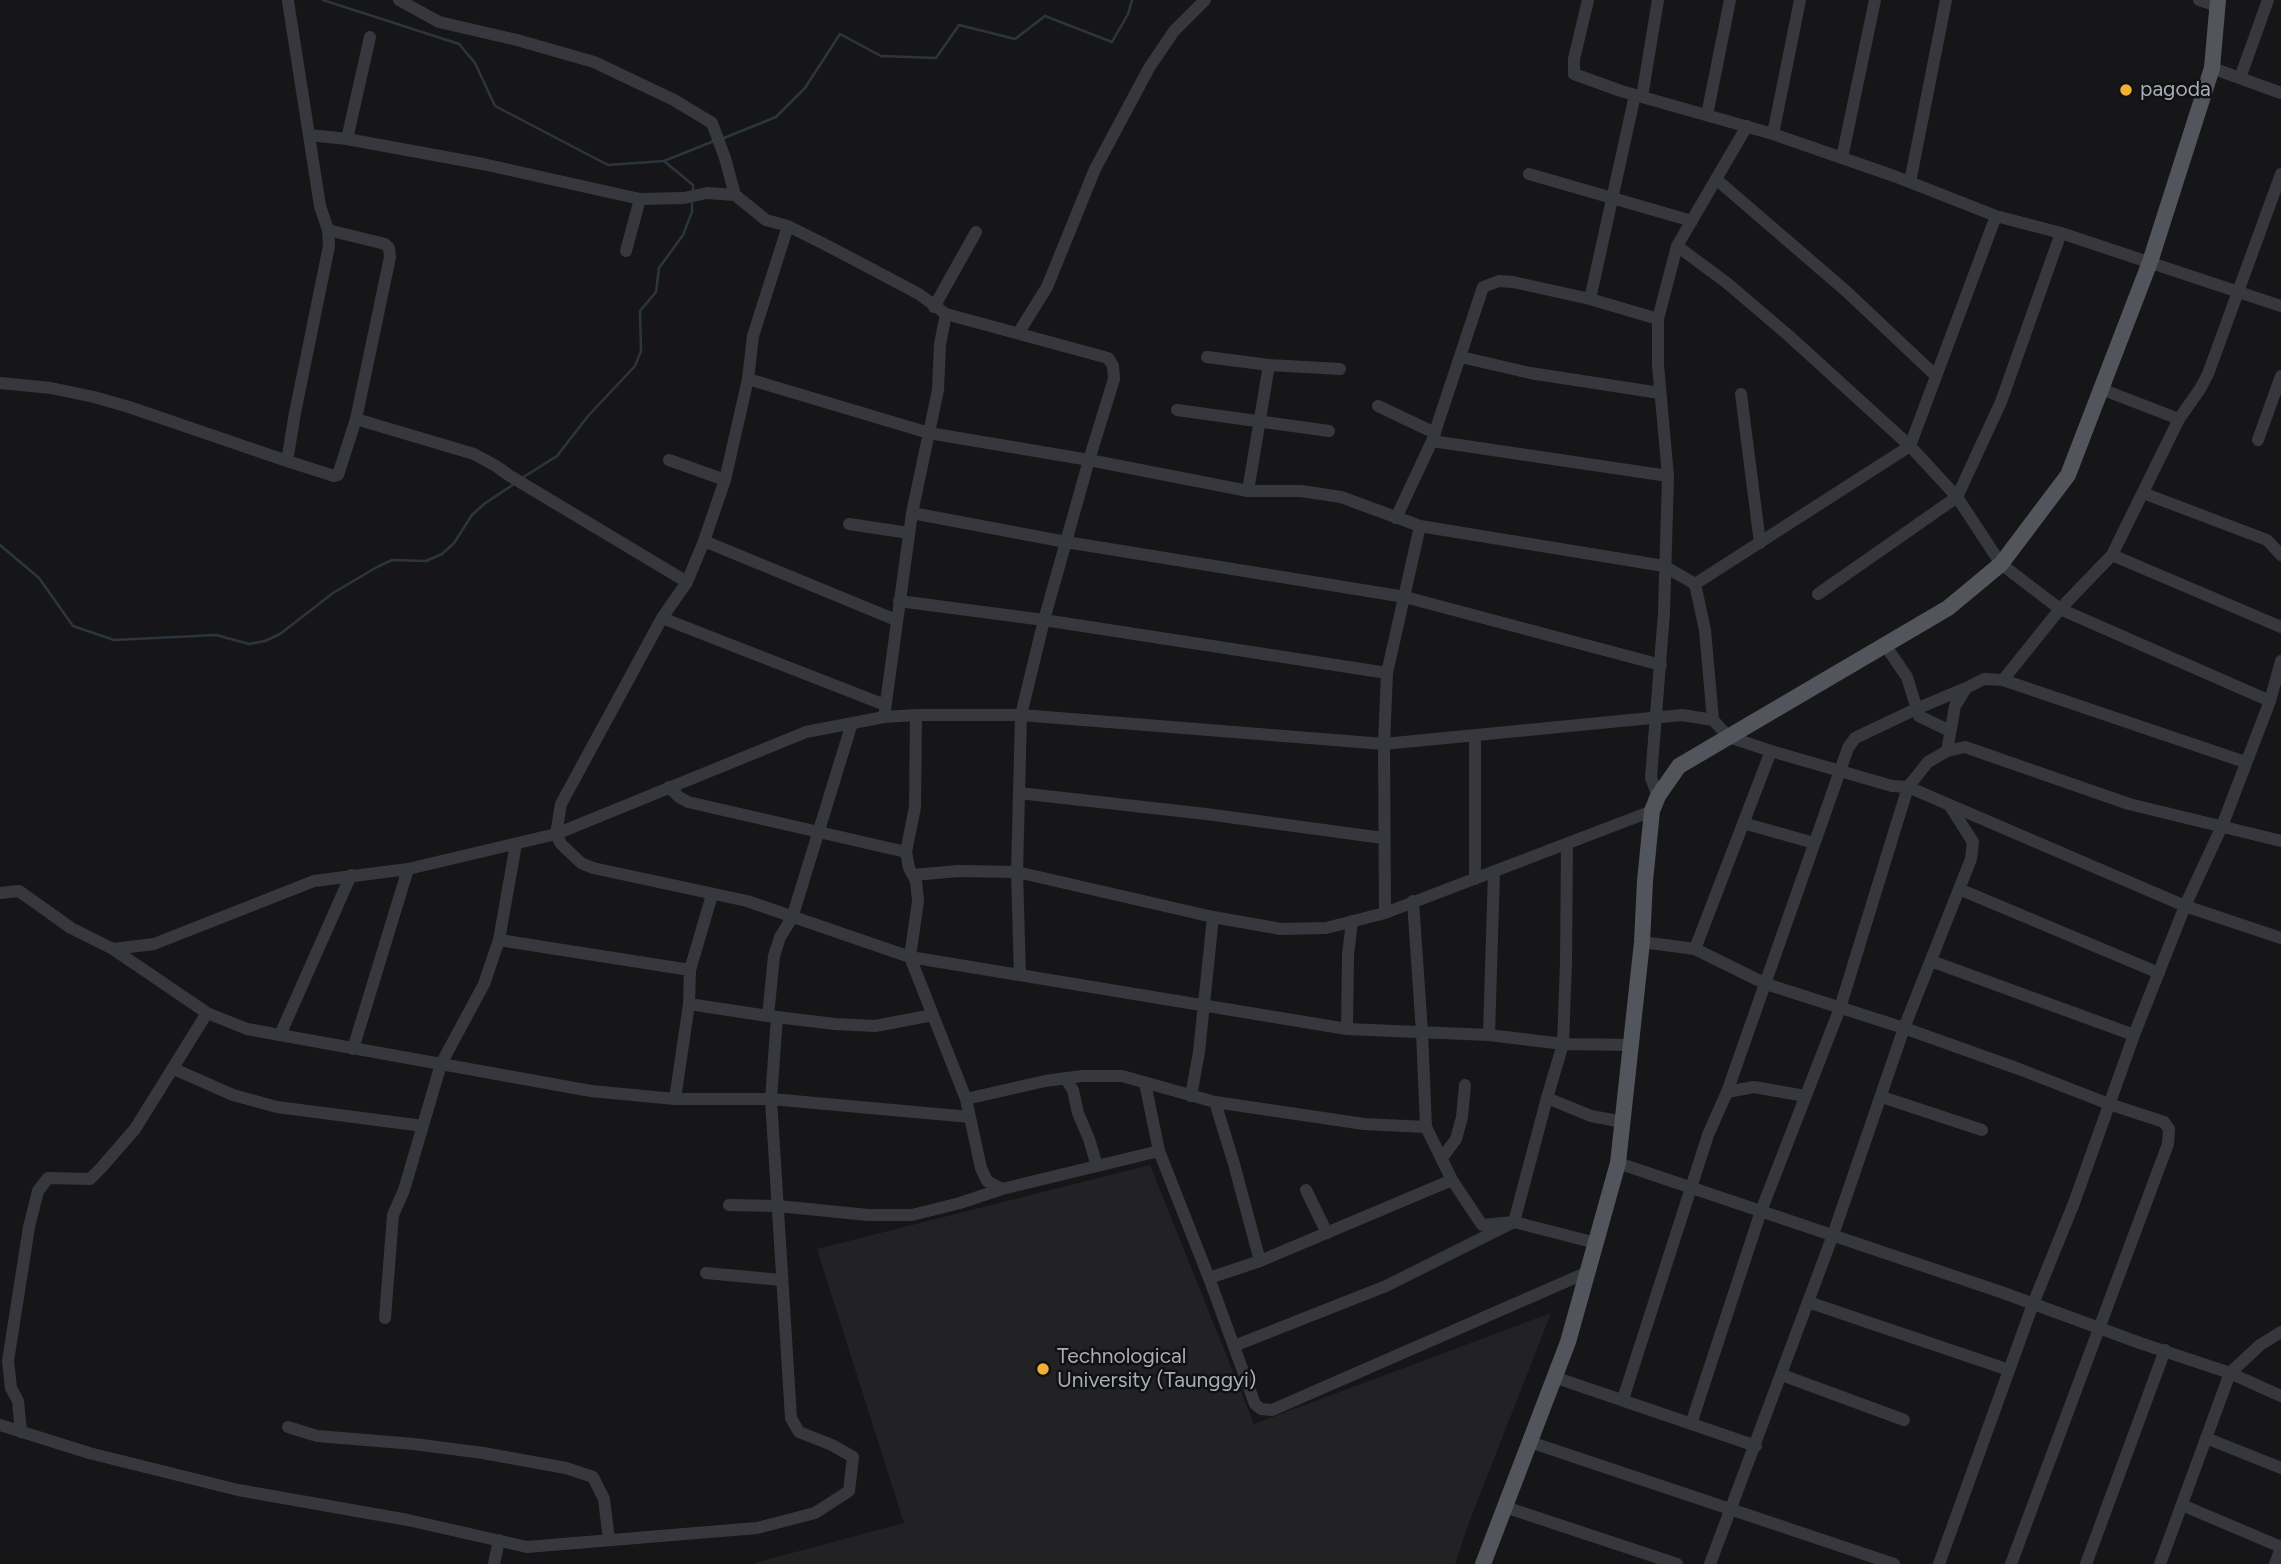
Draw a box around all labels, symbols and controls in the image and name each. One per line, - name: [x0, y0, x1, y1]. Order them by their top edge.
- place label: pagoda: [2140, 77, 2211, 103]
- marker: pagoda: [2118, 82, 2134, 98]
- place label: Technological University (Taunggyi): [1057, 1344, 1256, 1394]
- marker: Technological University (Taunggyi): [1035, 1361, 1051, 1377]

